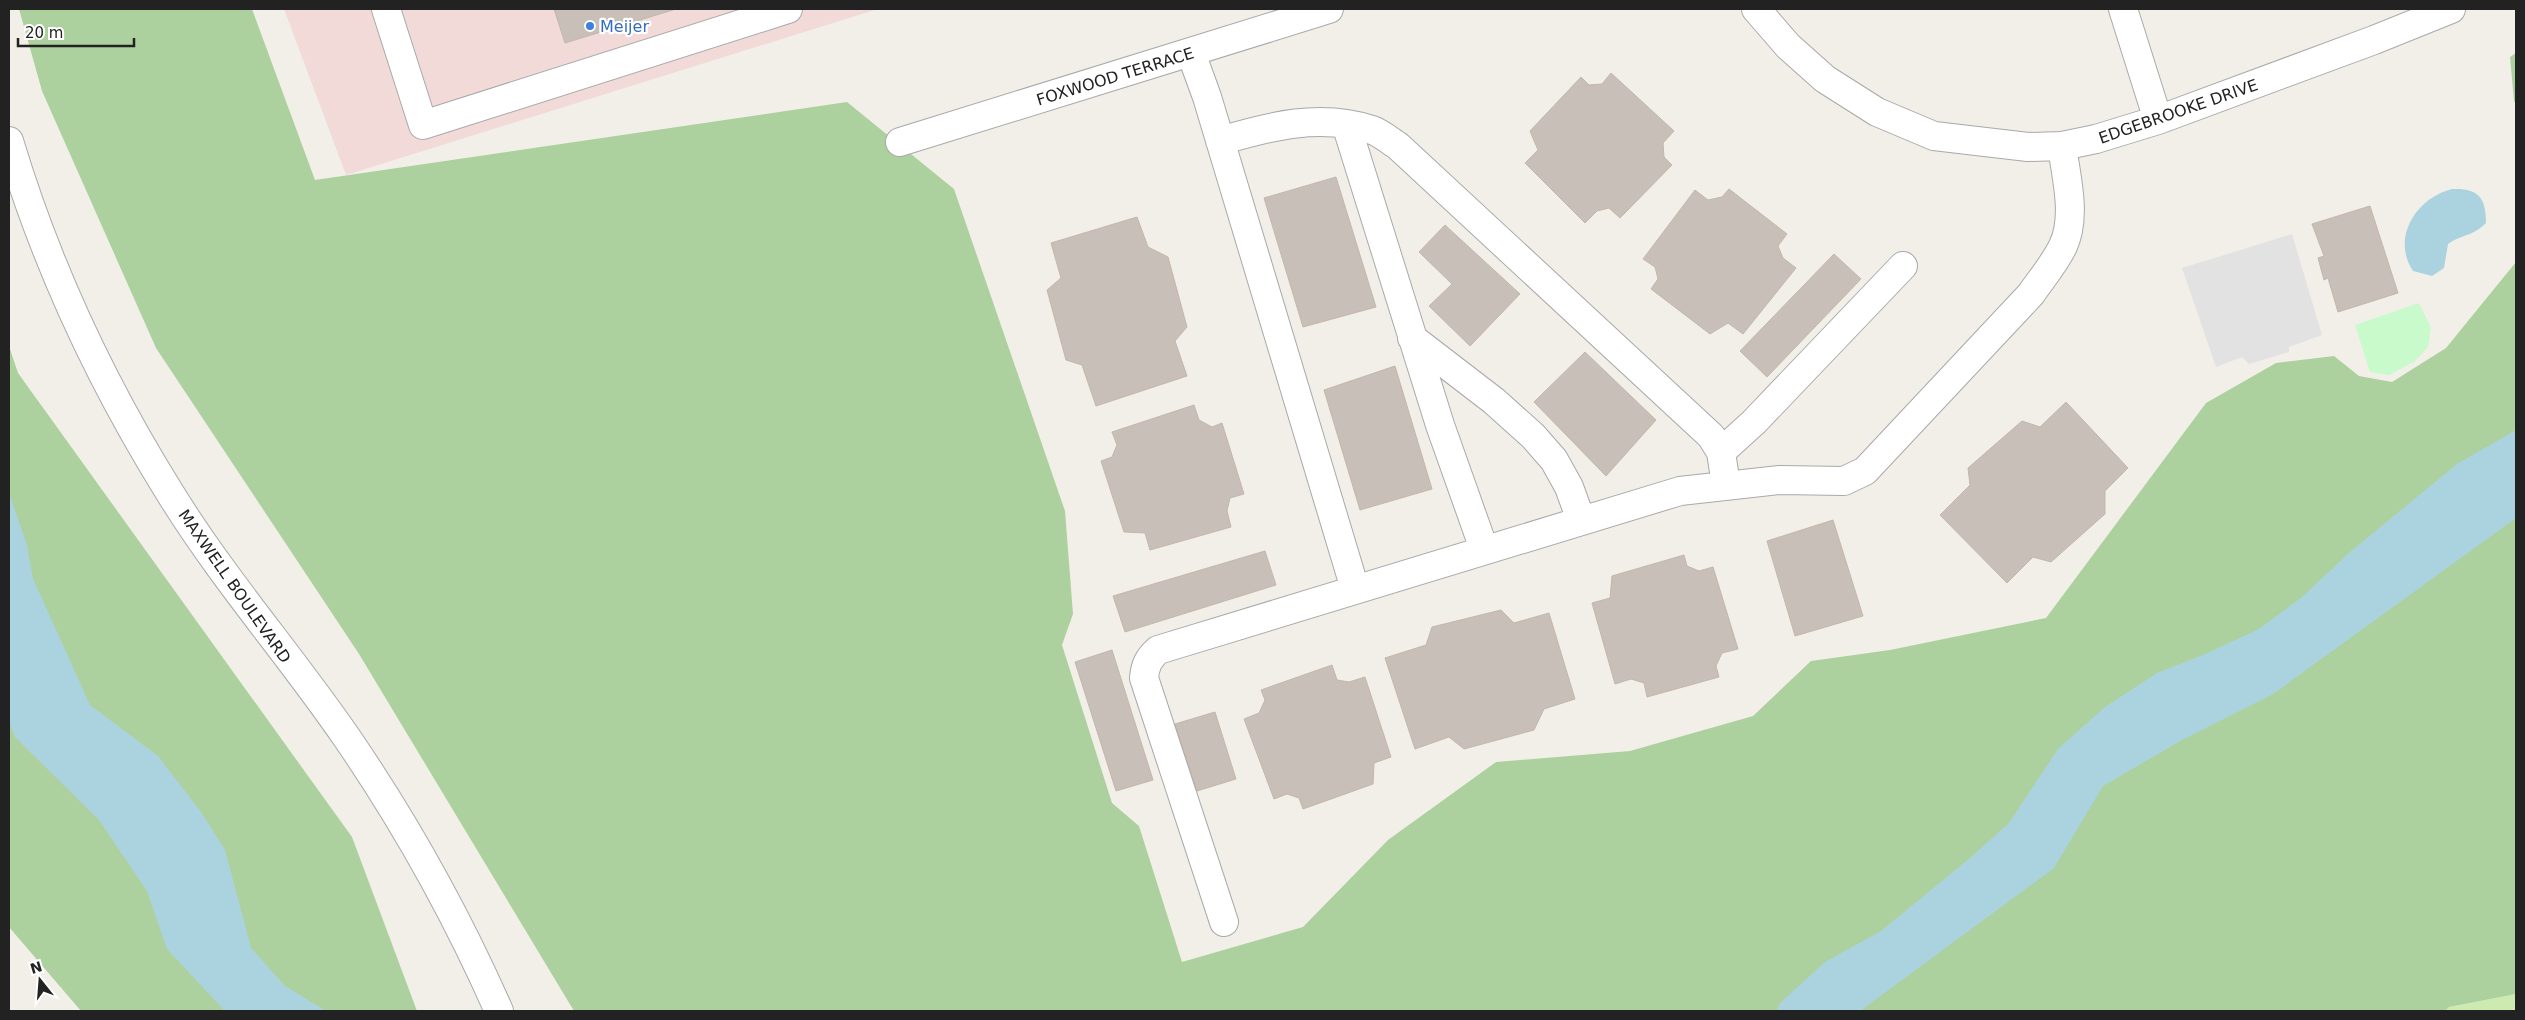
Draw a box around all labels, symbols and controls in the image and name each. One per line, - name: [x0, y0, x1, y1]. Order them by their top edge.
- scale bar: [18, 15, 134, 47]
- place label: Meijer: [600, 17, 649, 36]
- marker: Meijer: [584, 20, 596, 32]
- text: 20 m: [25, 24, 63, 42]
- street label: FOXWOOD TERRACE: [1034, 43, 1196, 109]
- street label: EDGEBROOKE DRIVE: [2096, 75, 2260, 148]
- street label: MAXWELL BOULEVARD: [174, 506, 295, 667]
- north arrow: [15, 955, 65, 1005]
- text: N: [28, 958, 44, 977]

